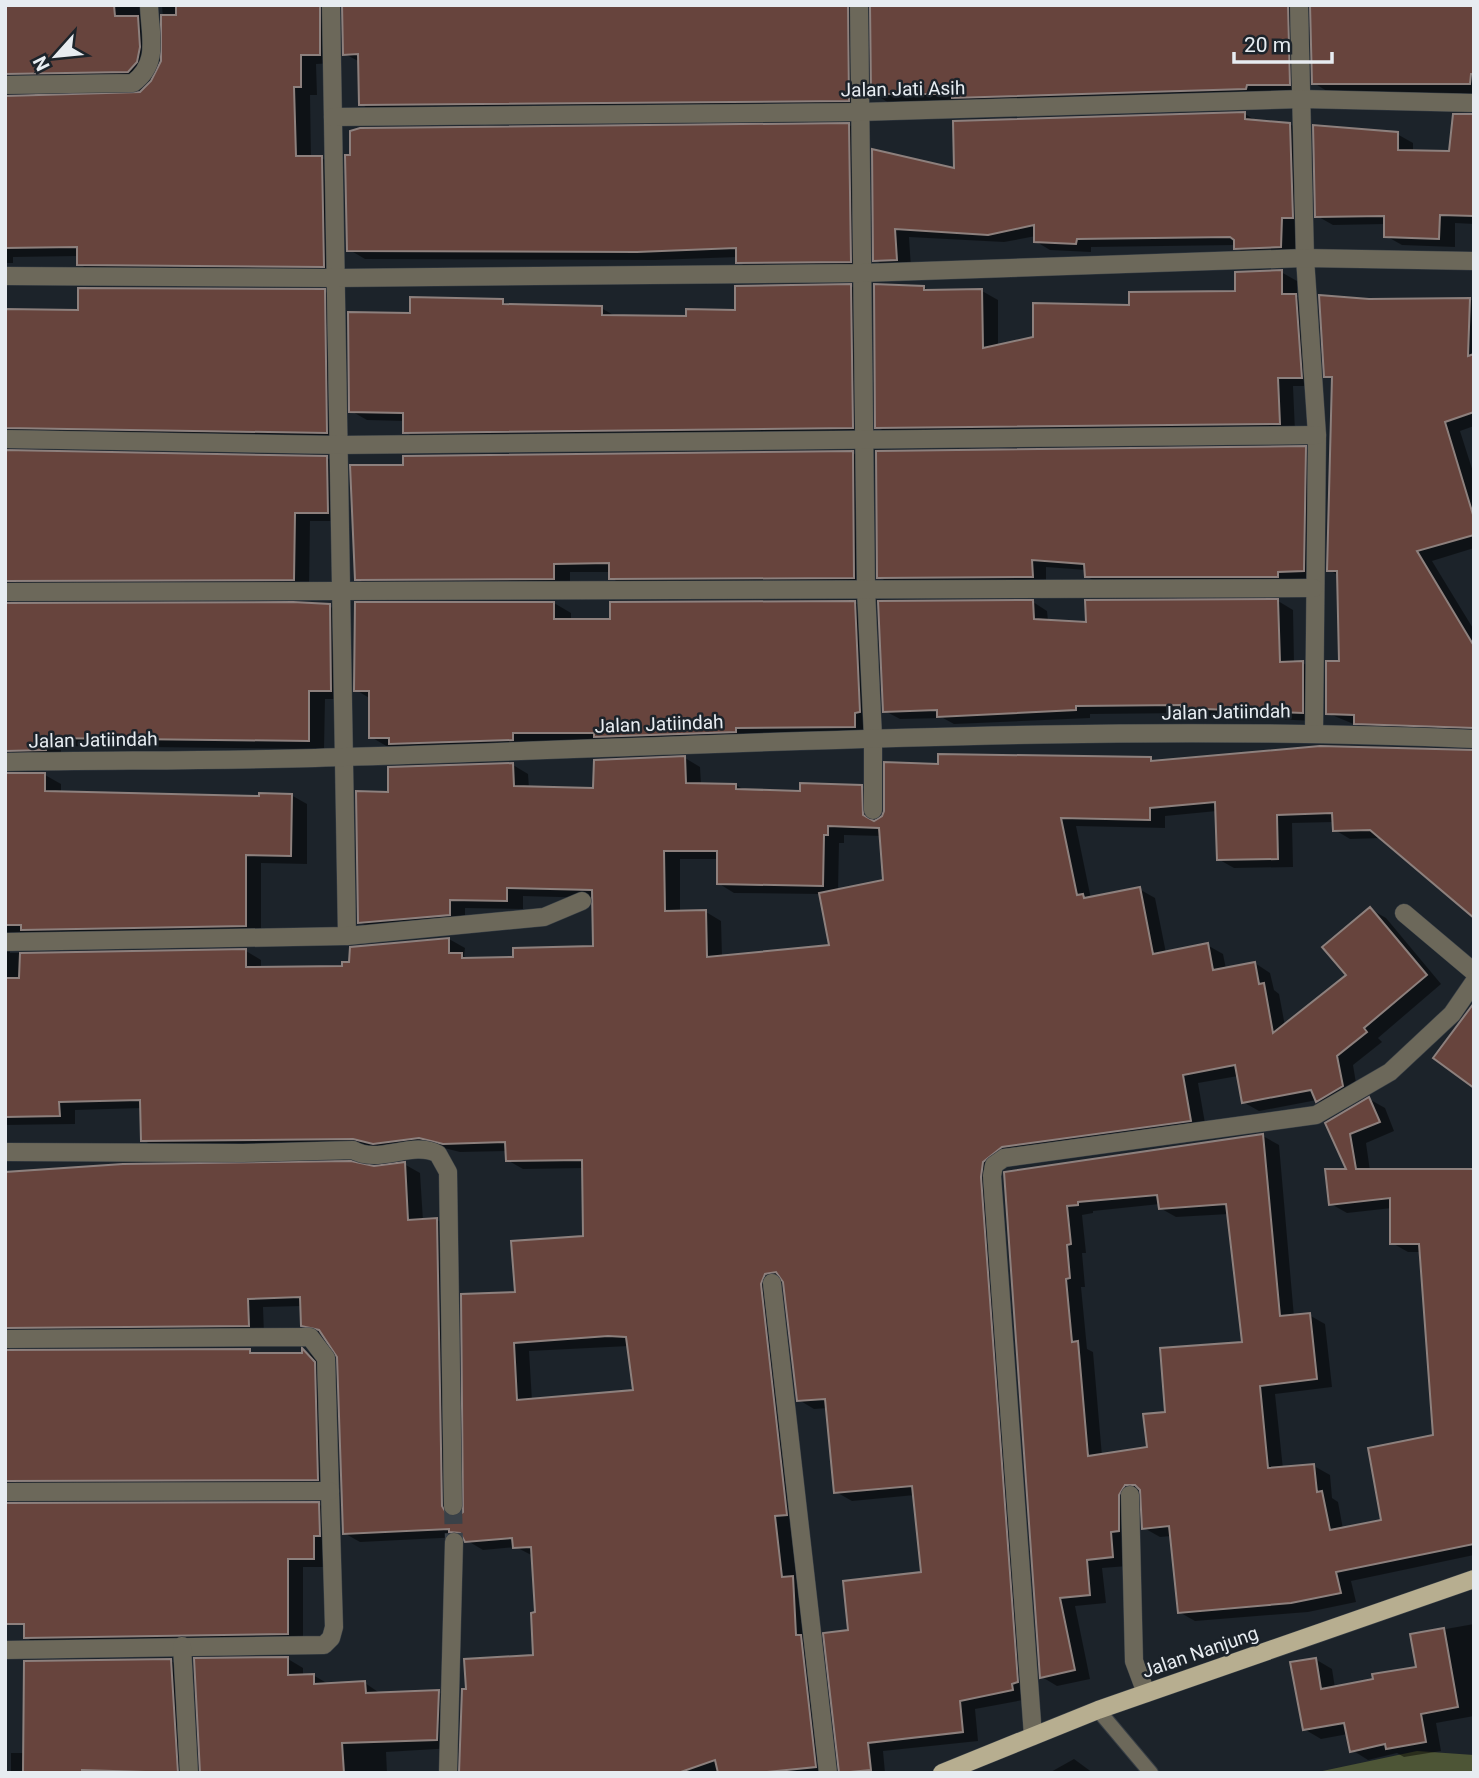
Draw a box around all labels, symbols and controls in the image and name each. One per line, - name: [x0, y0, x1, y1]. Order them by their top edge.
- north arrow: [21, 21, 91, 91]
- scale bar: [1234, 21, 1332, 65]
- text: 20 m: [1244, 33, 1291, 57]
- text: N: [28, 52, 55, 75]
- street label: Jalan Jati Asih: [840, 76, 966, 102]
- street label: Jalan Jatiindah: [1161, 699, 1291, 725]
- street label: Jalan Jatiindah: [594, 710, 724, 738]
- street label: Jalan Jatiindah: [28, 727, 158, 753]
- street label: Jalan Nanjung: [1139, 1621, 1261, 1683]

